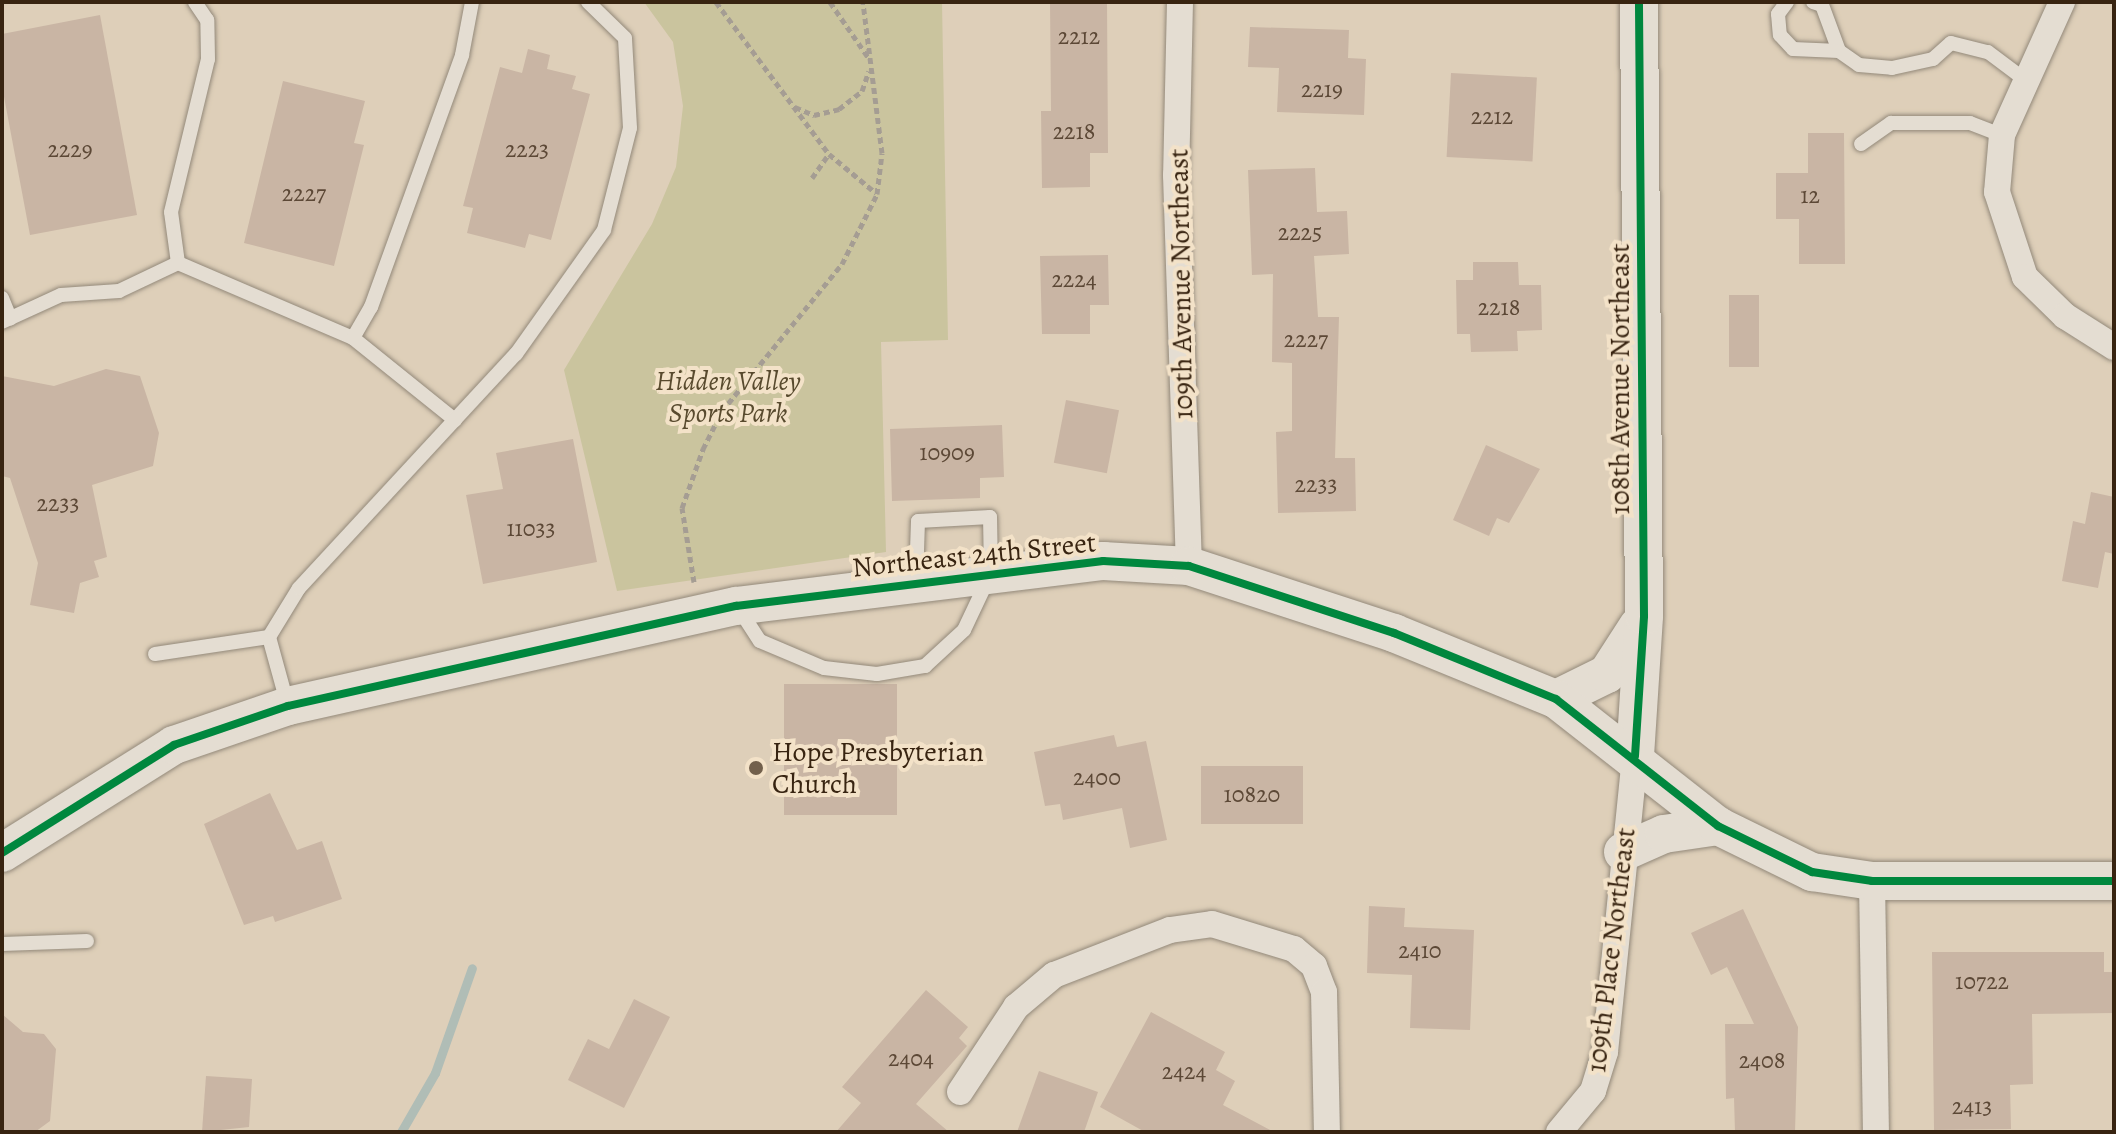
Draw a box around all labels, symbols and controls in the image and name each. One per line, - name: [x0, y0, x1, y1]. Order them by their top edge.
- house number: 2212: [1058, 23, 1100, 51]
- house number: 2219: [1301, 76, 1343, 104]
- house number: 2212: [1471, 103, 1513, 131]
- house number: 2218: [1053, 118, 1095, 146]
- house number: 2229: [47, 136, 93, 164]
- house number: 2223: [505, 136, 549, 164]
- street label: 109th Avenue Northeast: [1162, 149, 1200, 419]
- house number: 2227: [282, 180, 326, 208]
- house number: 12: [1800, 182, 1820, 210]
- house number: 2225: [1278, 219, 1322, 247]
- street label: 108th Avenue Northeast: [1603, 243, 1637, 515]
- house number: 2224: [1051, 266, 1097, 294]
- house number: 2218: [1478, 294, 1520, 322]
- house number: 2227: [1284, 326, 1328, 354]
- park label: Hidden Valley Sports Park: [655, 364, 801, 430]
- house number: 10909: [919, 439, 975, 467]
- house number: 2233: [1295, 471, 1337, 499]
- house number: 2233: [37, 490, 79, 518]
- house number: 11033: [506, 515, 556, 543]
- street label: Northeast 24th Street: [851, 526, 1097, 584]
- place label: Hope Presbyterian Church: [772, 735, 984, 801]
- marker: Hope Presbyterian Church: [747, 759, 765, 777]
- house number: 2400: [1073, 764, 1121, 792]
- house number: 10820: [1224, 781, 1280, 809]
- street label: 109th Place Northeast: [1579, 826, 1643, 1074]
- house number: 2410: [1398, 937, 1442, 965]
- house number: 10722: [1955, 968, 2009, 996]
- house number: 2404: [888, 1045, 934, 1073]
- house number: 2408: [1739, 1047, 1785, 1075]
- house number: 2424: [1162, 1058, 1206, 1086]
- house number: 2413: [1952, 1093, 1992, 1121]

